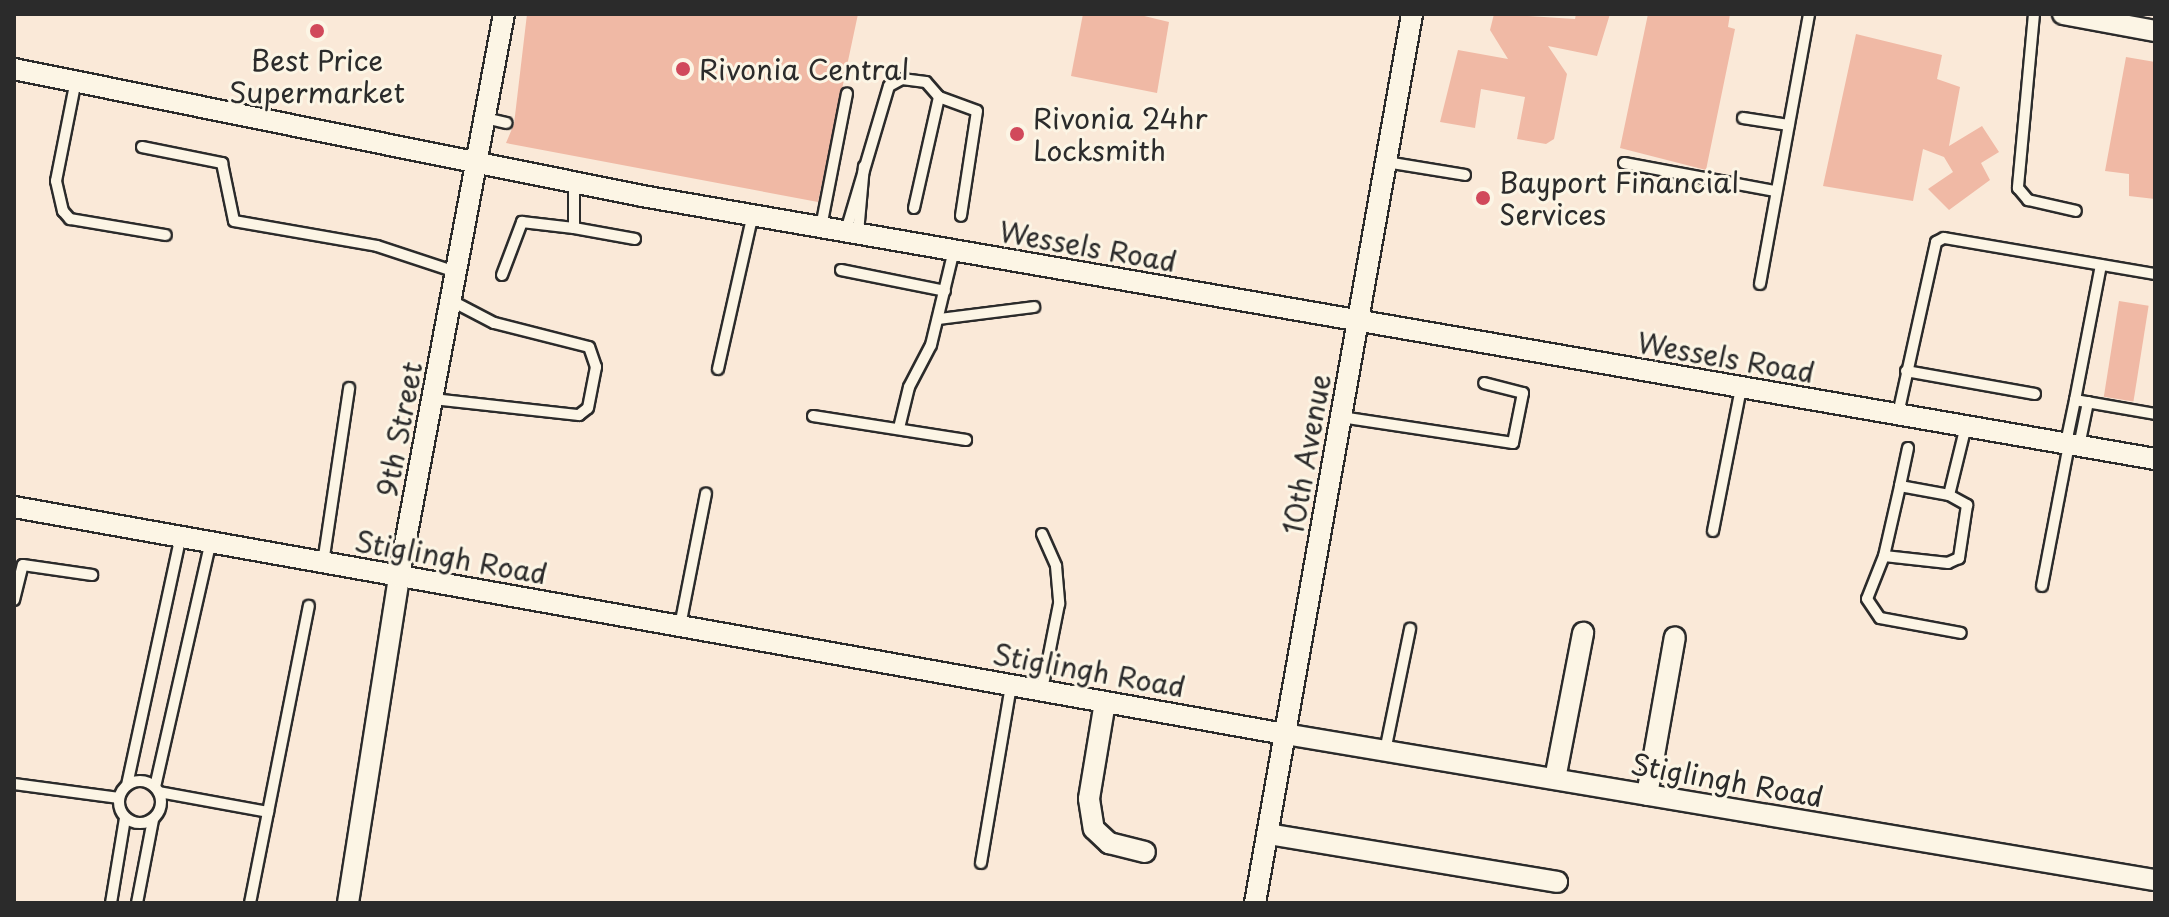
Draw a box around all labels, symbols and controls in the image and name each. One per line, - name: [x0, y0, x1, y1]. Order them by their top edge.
- marker: Best Price Supermarket: [308, 22, 326, 40]
- place label: Best Price Supermarket: [229, 43, 405, 109]
- place label: Rivonia Central: [699, 52, 908, 86]
- marker: Rivonia Central: [674, 60, 692, 78]
- place label: Rivonia 24hr Locksmith: [1033, 101, 1207, 167]
- marker: Rivonia 24hr Locksmith: [1008, 125, 1026, 143]
- place label: Bayport Financial Services: [1499, 165, 1740, 231]
- marker: Bayport Financial Services: [1474, 189, 1492, 207]
- street label: Wessels Road: [997, 214, 1179, 278]
- street label: Wessels Road: [1635, 325, 1817, 389]
- street label: 9th Street: [369, 359, 429, 499]
- street label: 10th Avenue: [1275, 370, 1337, 538]
- street label: Stiglingh Road: [352, 524, 550, 590]
- street label: Stiglingh Road: [990, 637, 1188, 703]
- street label: Stiglingh Road: [1628, 747, 1826, 813]

